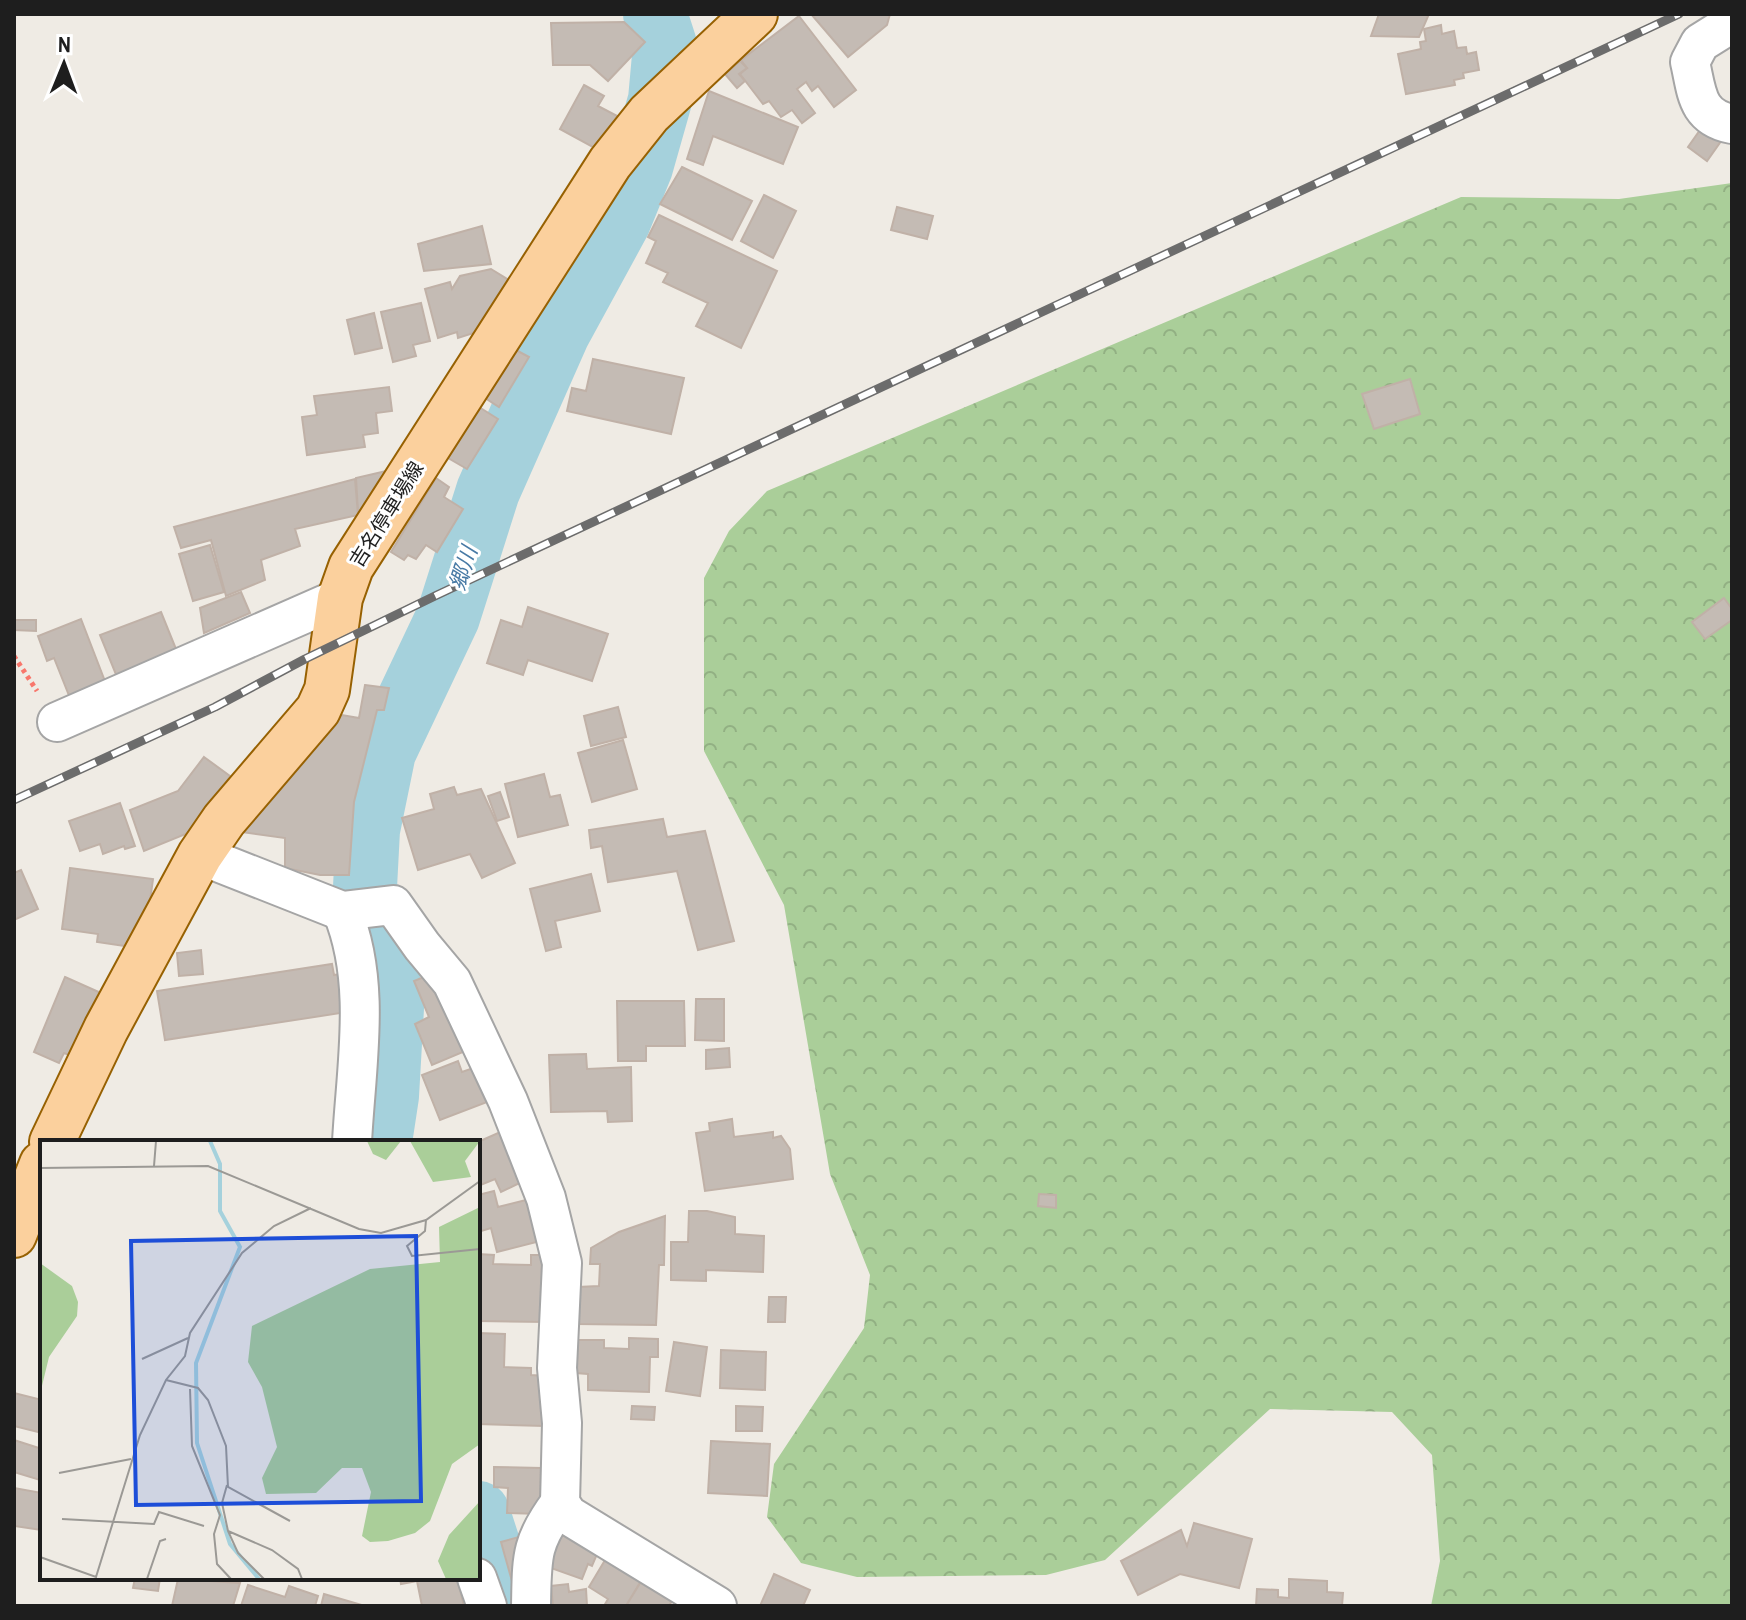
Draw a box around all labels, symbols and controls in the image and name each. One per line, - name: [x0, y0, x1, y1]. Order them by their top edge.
- north arrow: [24, 24, 104, 104]
- text: N: [58, 29, 71, 59]
- street label: 吉名停車場線: [343, 456, 429, 572]
- water label: 郷川: [442, 541, 485, 594]
- inset map: [40, 1140, 480, 1580]

